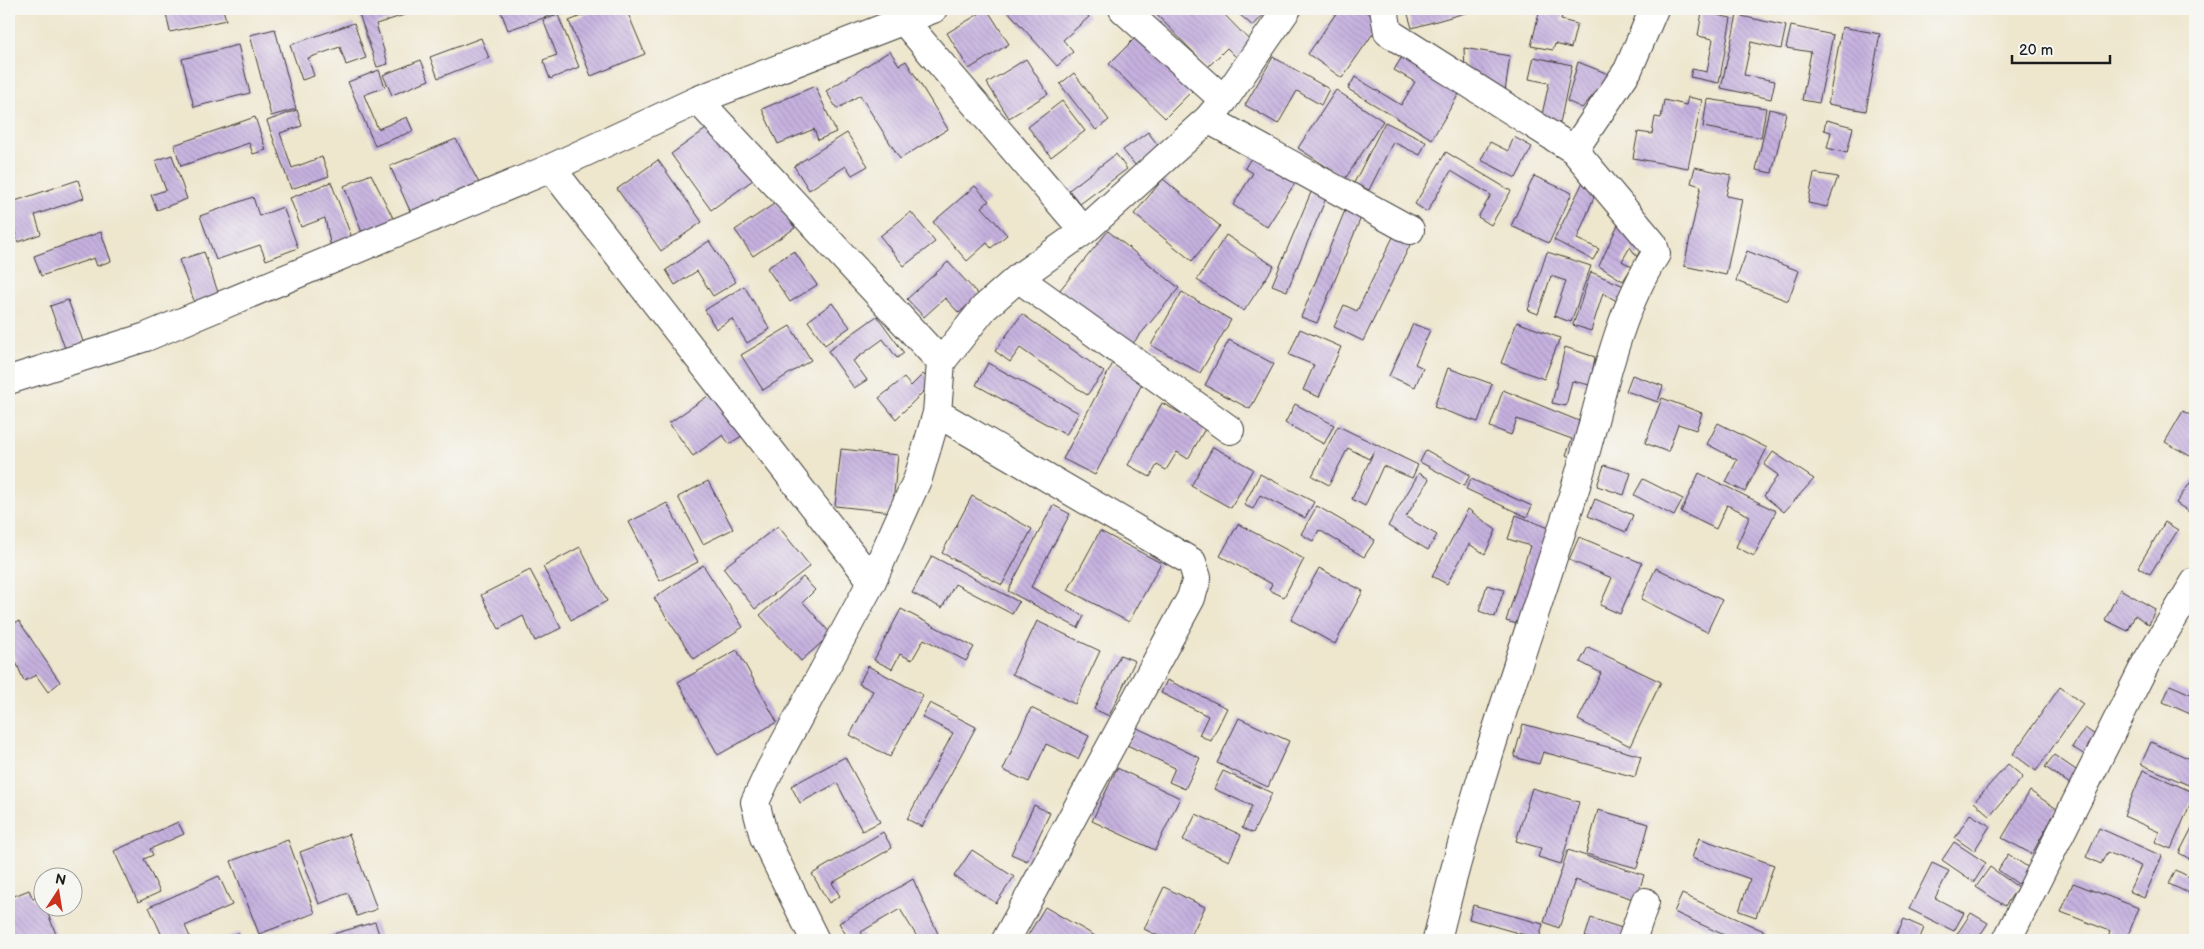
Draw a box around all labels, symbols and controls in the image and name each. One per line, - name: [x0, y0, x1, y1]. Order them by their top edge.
- scale bar: [2012, 32, 2109, 64]
- text: 20 m: [2019, 41, 2053, 60]
- north arrow: [32, 866, 82, 916]
- text: N: [54, 870, 68, 889]

